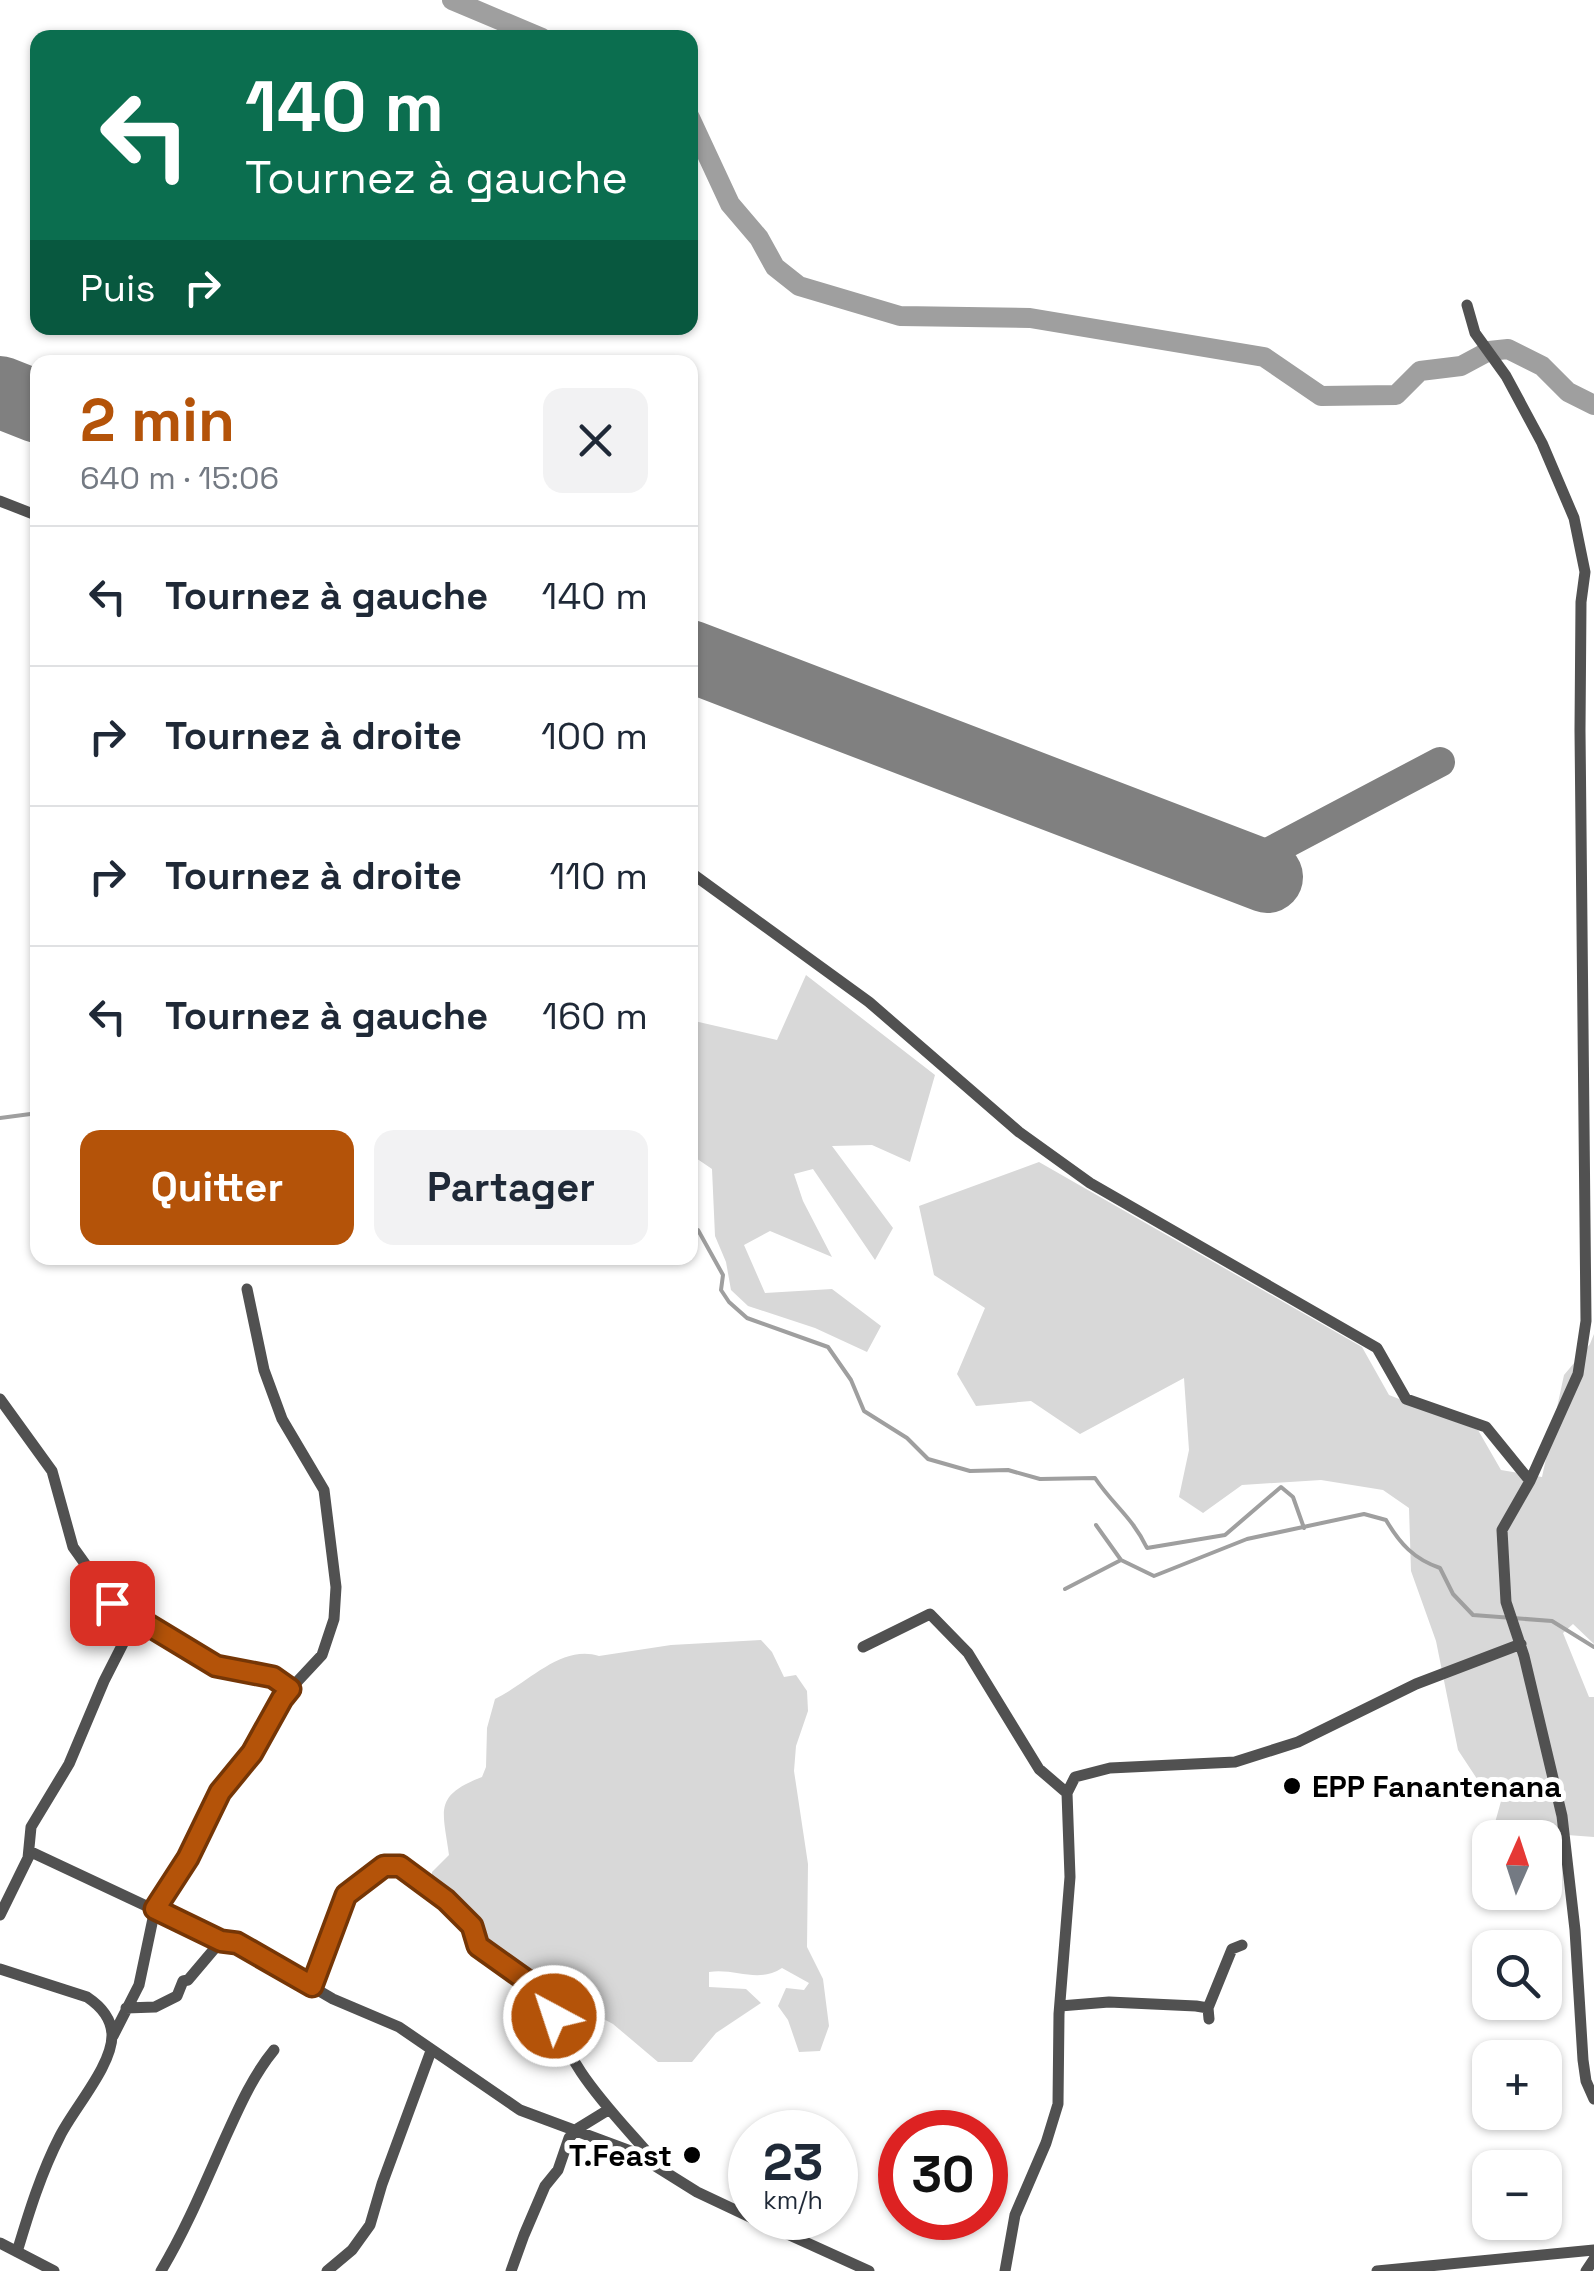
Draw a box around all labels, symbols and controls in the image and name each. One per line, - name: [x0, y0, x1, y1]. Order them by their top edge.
- text: 140 m: [245, 62, 444, 151]
- icon: left: [80, 70, 210, 200]
- text: Tournez à gauche: [245, 149, 628, 206]
- icon: right: [175, 260, 230, 315]
- text: Puis: [80, 264, 155, 312]
- text: 2 min: [80, 382, 235, 459]
- button: close: [543, 388, 648, 493]
- text: 640 m · 15:06: [80, 458, 279, 498]
- icon: left: [80, 569, 135, 624]
- text: Tournez à gauche: [165, 572, 488, 620]
- text: 140 m: [542, 572, 648, 620]
- icon: right: [80, 709, 135, 764]
- text: Tournez à droite: [165, 712, 462, 760]
- text: 100 m: [541, 712, 648, 760]
- icon: right: [80, 849, 135, 904]
- text: Tournez à droite: [165, 852, 462, 900]
- text: 110 m: [549, 852, 648, 900]
- icon: left: [80, 989, 135, 1044]
- text: Tournez à gauche: [165, 992, 488, 1040]
- text: 160 m: [542, 992, 648, 1040]
- button: Quitter: [80, 1130, 354, 1245]
- button: Partager: [374, 1130, 648, 1245]
- pin: [70, 1561, 155, 1646]
- icon: arrive: [85, 1576, 140, 1631]
- place label: EPP Fanantenana: [1312, 1767, 1562, 1806]
- marker: EPP Fanantenana: [1281, 1775, 1303, 1797]
- north arrow: [1472, 1820, 1562, 1910]
- map controls: [1472, 1820, 1562, 2240]
- button: search: [1472, 1930, 1562, 2020]
- position arrow: [502, 1964, 606, 2068]
- button: +: [1472, 2040, 1562, 2130]
- speed limit sign: 30: [878, 2110, 1008, 2240]
- text: 23: [763, 2131, 823, 2195]
- place label: T.Feast: [569, 2136, 672, 2175]
- marker: T.Feast: [681, 2144, 703, 2166]
- button: −: [1472, 2150, 1562, 2240]
- text: km/h: [763, 2184, 823, 2216]

